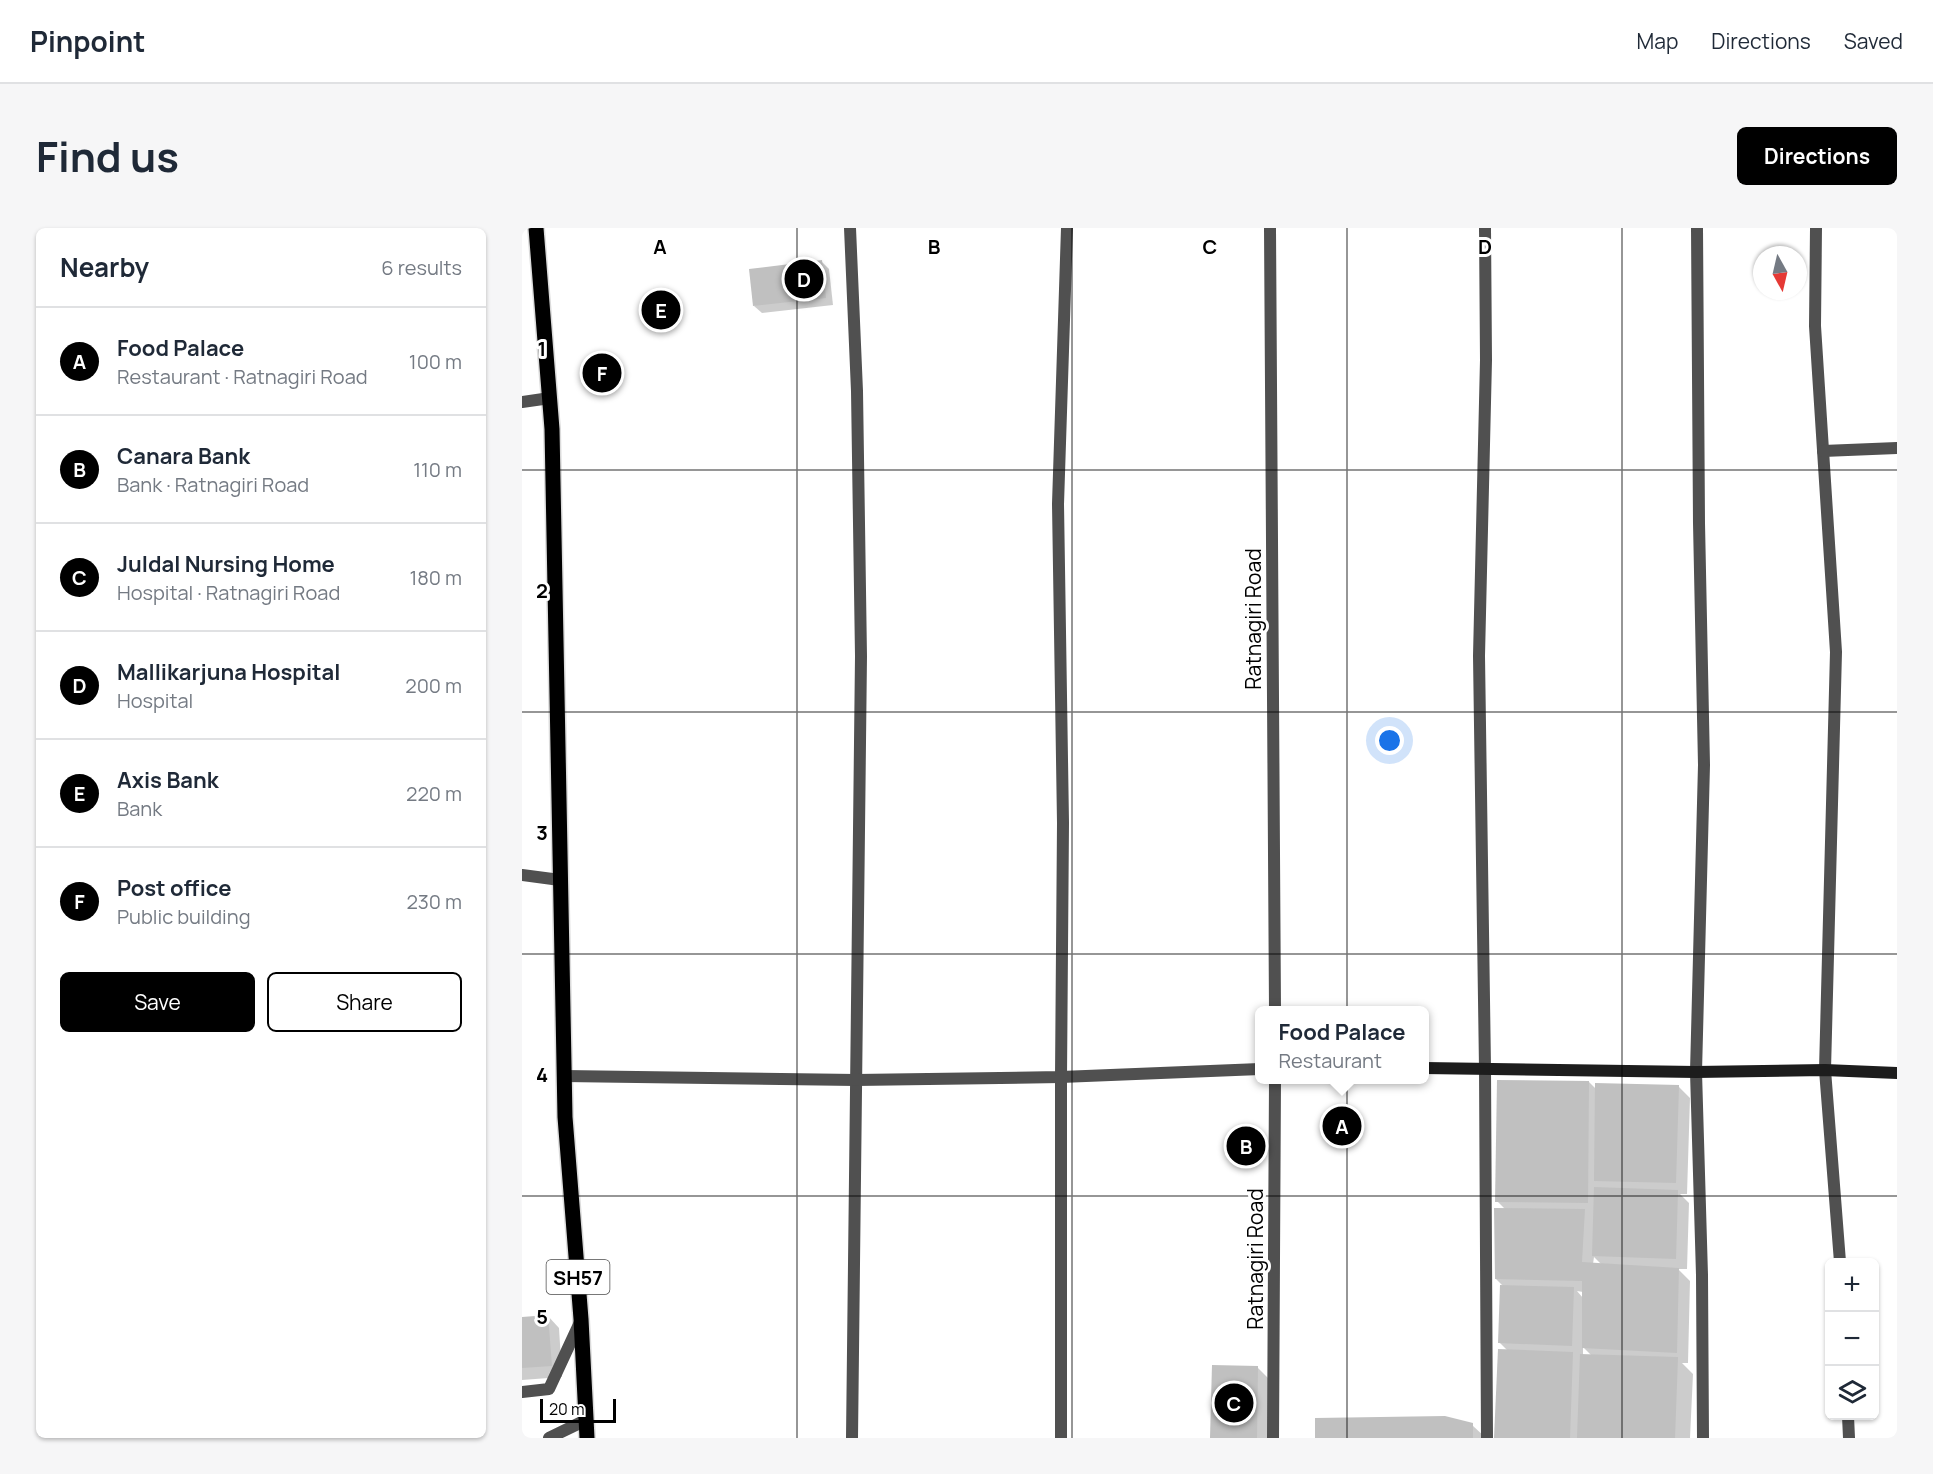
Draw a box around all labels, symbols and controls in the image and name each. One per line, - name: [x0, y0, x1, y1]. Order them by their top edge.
- text: Pinpoint: [30, 22, 145, 60]
- text: Map: [1637, 27, 1678, 55]
- text: Directions: [1711, 27, 1811, 55]
- text: Saved: [1844, 27, 1903, 55]
- text: Find us: [36, 127, 179, 185]
- button: Directions: [1737, 127, 1897, 185]
- text: A: [653, 233, 667, 260]
- text: B: [928, 233, 941, 260]
- text: C: [1203, 233, 1217, 260]
- text: D: [1478, 233, 1492, 260]
- north arrow: [1753, 246, 1807, 300]
- text: Nearby: [60, 249, 149, 285]
- text: 6 results: [381, 254, 462, 281]
- pin: D: [784, 256, 824, 302]
- pin: E: [642, 288, 680, 332]
- text: Food Palace: [117, 333, 244, 363]
- text: 1: [538, 335, 546, 362]
- text: A: [73, 348, 86, 375]
- text: 100 m: [409, 348, 462, 375]
- pin: F: [582, 350, 622, 396]
- text: Restaurant · Ratnagiri Road: [117, 363, 368, 390]
- text: Canara Bank: [117, 441, 250, 471]
- text: B: [73, 456, 86, 483]
- text: 110 m: [413, 456, 462, 483]
- text: Bank · Ratnagiri Road: [117, 471, 309, 498]
- street label: Ratnagiri Road: [1239, 548, 1267, 690]
- text: Juldal Nursing Home: [117, 549, 335, 579]
- text: C: [72, 564, 87, 591]
- text: 180 m: [409, 564, 462, 591]
- text: 2: [536, 577, 548, 604]
- text: Hospital · Ratnagiri Road: [117, 579, 340, 606]
- text: Mallikarjuna Hospital: [117, 657, 340, 687]
- text: D: [72, 672, 87, 699]
- text: 200 m: [405, 672, 462, 699]
- text: Hospital: [117, 687, 193, 714]
- your location: [1375, 726, 1404, 755]
- text: Axis Bank: [117, 765, 219, 795]
- text: E: [74, 780, 85, 807]
- text: 220 m: [406, 780, 462, 807]
- text: Bank: [117, 795, 162, 822]
- text: 3: [536, 819, 548, 846]
- text: Post office: [117, 873, 231, 903]
- text: F: [74, 888, 85, 915]
- text: 230 m: [406, 888, 462, 915]
- text: Public building: [117, 903, 251, 930]
- button: Save: [60, 972, 255, 1032]
- button: Share: [267, 972, 462, 1032]
- popup: [1255, 1006, 1429, 1084]
- text: Food Palace: [1278, 1017, 1406, 1047]
- text: Restaurant: [1278, 1047, 1382, 1074]
- text: 4: [536, 1061, 548, 1088]
- pin: A: [1322, 1104, 1362, 1148]
- pin: B: [1226, 1124, 1266, 1168]
- street label: Ratnagiri Road: [1241, 1188, 1269, 1330]
- map controls: [1825, 1258, 1879, 1420]
- button: +: [1825, 1258, 1879, 1312]
- road number: SH57: [547, 1260, 610, 1294]
- text: 5: [536, 1303, 548, 1330]
- button: −: [1825, 1312, 1879, 1366]
- button: layers: [1825, 1366, 1879, 1420]
- pin: C: [1214, 1380, 1254, 1426]
- scale bar: [540, 1396, 616, 1424]
- text: 20 m: [549, 1398, 585, 1420]

